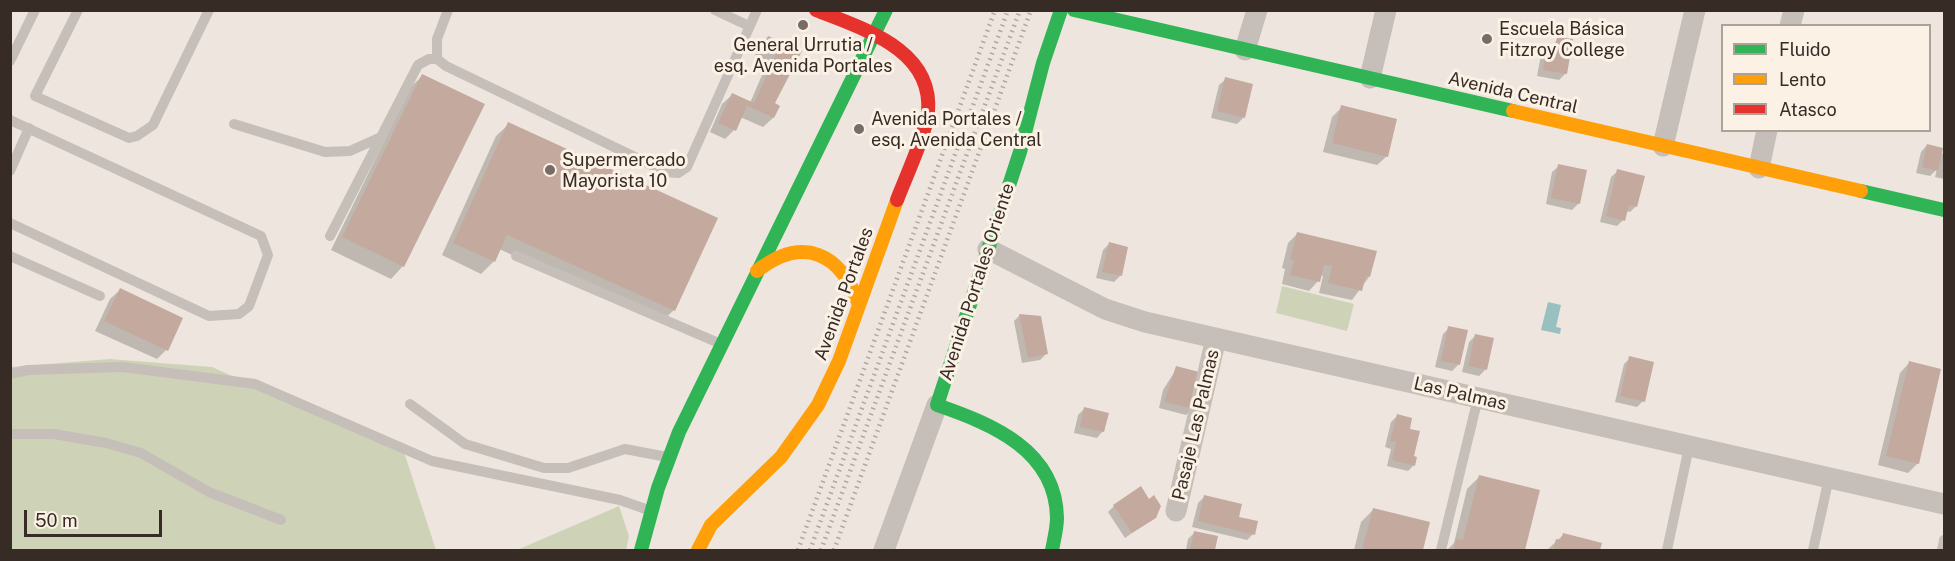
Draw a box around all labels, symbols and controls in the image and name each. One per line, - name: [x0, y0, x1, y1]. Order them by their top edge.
- marker: General Urrutia / esq. Avenida Portales: [796, 18, 810, 32]
- place label: Escuela Básica Fitzroy College: [1499, 18, 1625, 60]
- legend: [1721, 24, 1931, 132]
- marker: Escuela Básica Fitzroy College: [1480, 32, 1494, 46]
- place label: General Urrutia / esq. Avenida Portales: [714, 34, 892, 76]
- text: Fluido: [1779, 39, 1831, 60]
- street label: Avenida Central: [1446, 68, 1580, 118]
- text: Lento: [1779, 69, 1826, 90]
- text: Atasco: [1779, 99, 1837, 120]
- place label: Avenida Portales / esq. Avenida Central: [871, 108, 1042, 150]
- marker: Avenida Portales / esq. Avenida Central: [852, 122, 866, 136]
- place label: Supermercado Mayorista 10: [562, 149, 686, 192]
- marker: Supermercado Mayorista 10: [543, 163, 557, 177]
- street label: Avenida Portales Oriente: [935, 181, 1019, 383]
- street label: Avenida Portales: [810, 224, 878, 364]
- street label: Pasaje Las Palmas: [1168, 347, 1224, 503]
- street label: Las Palmas: [1412, 373, 1508, 415]
- scale bar: [27, 498, 165, 536]
- text: 50 m: [35, 510, 78, 531]

